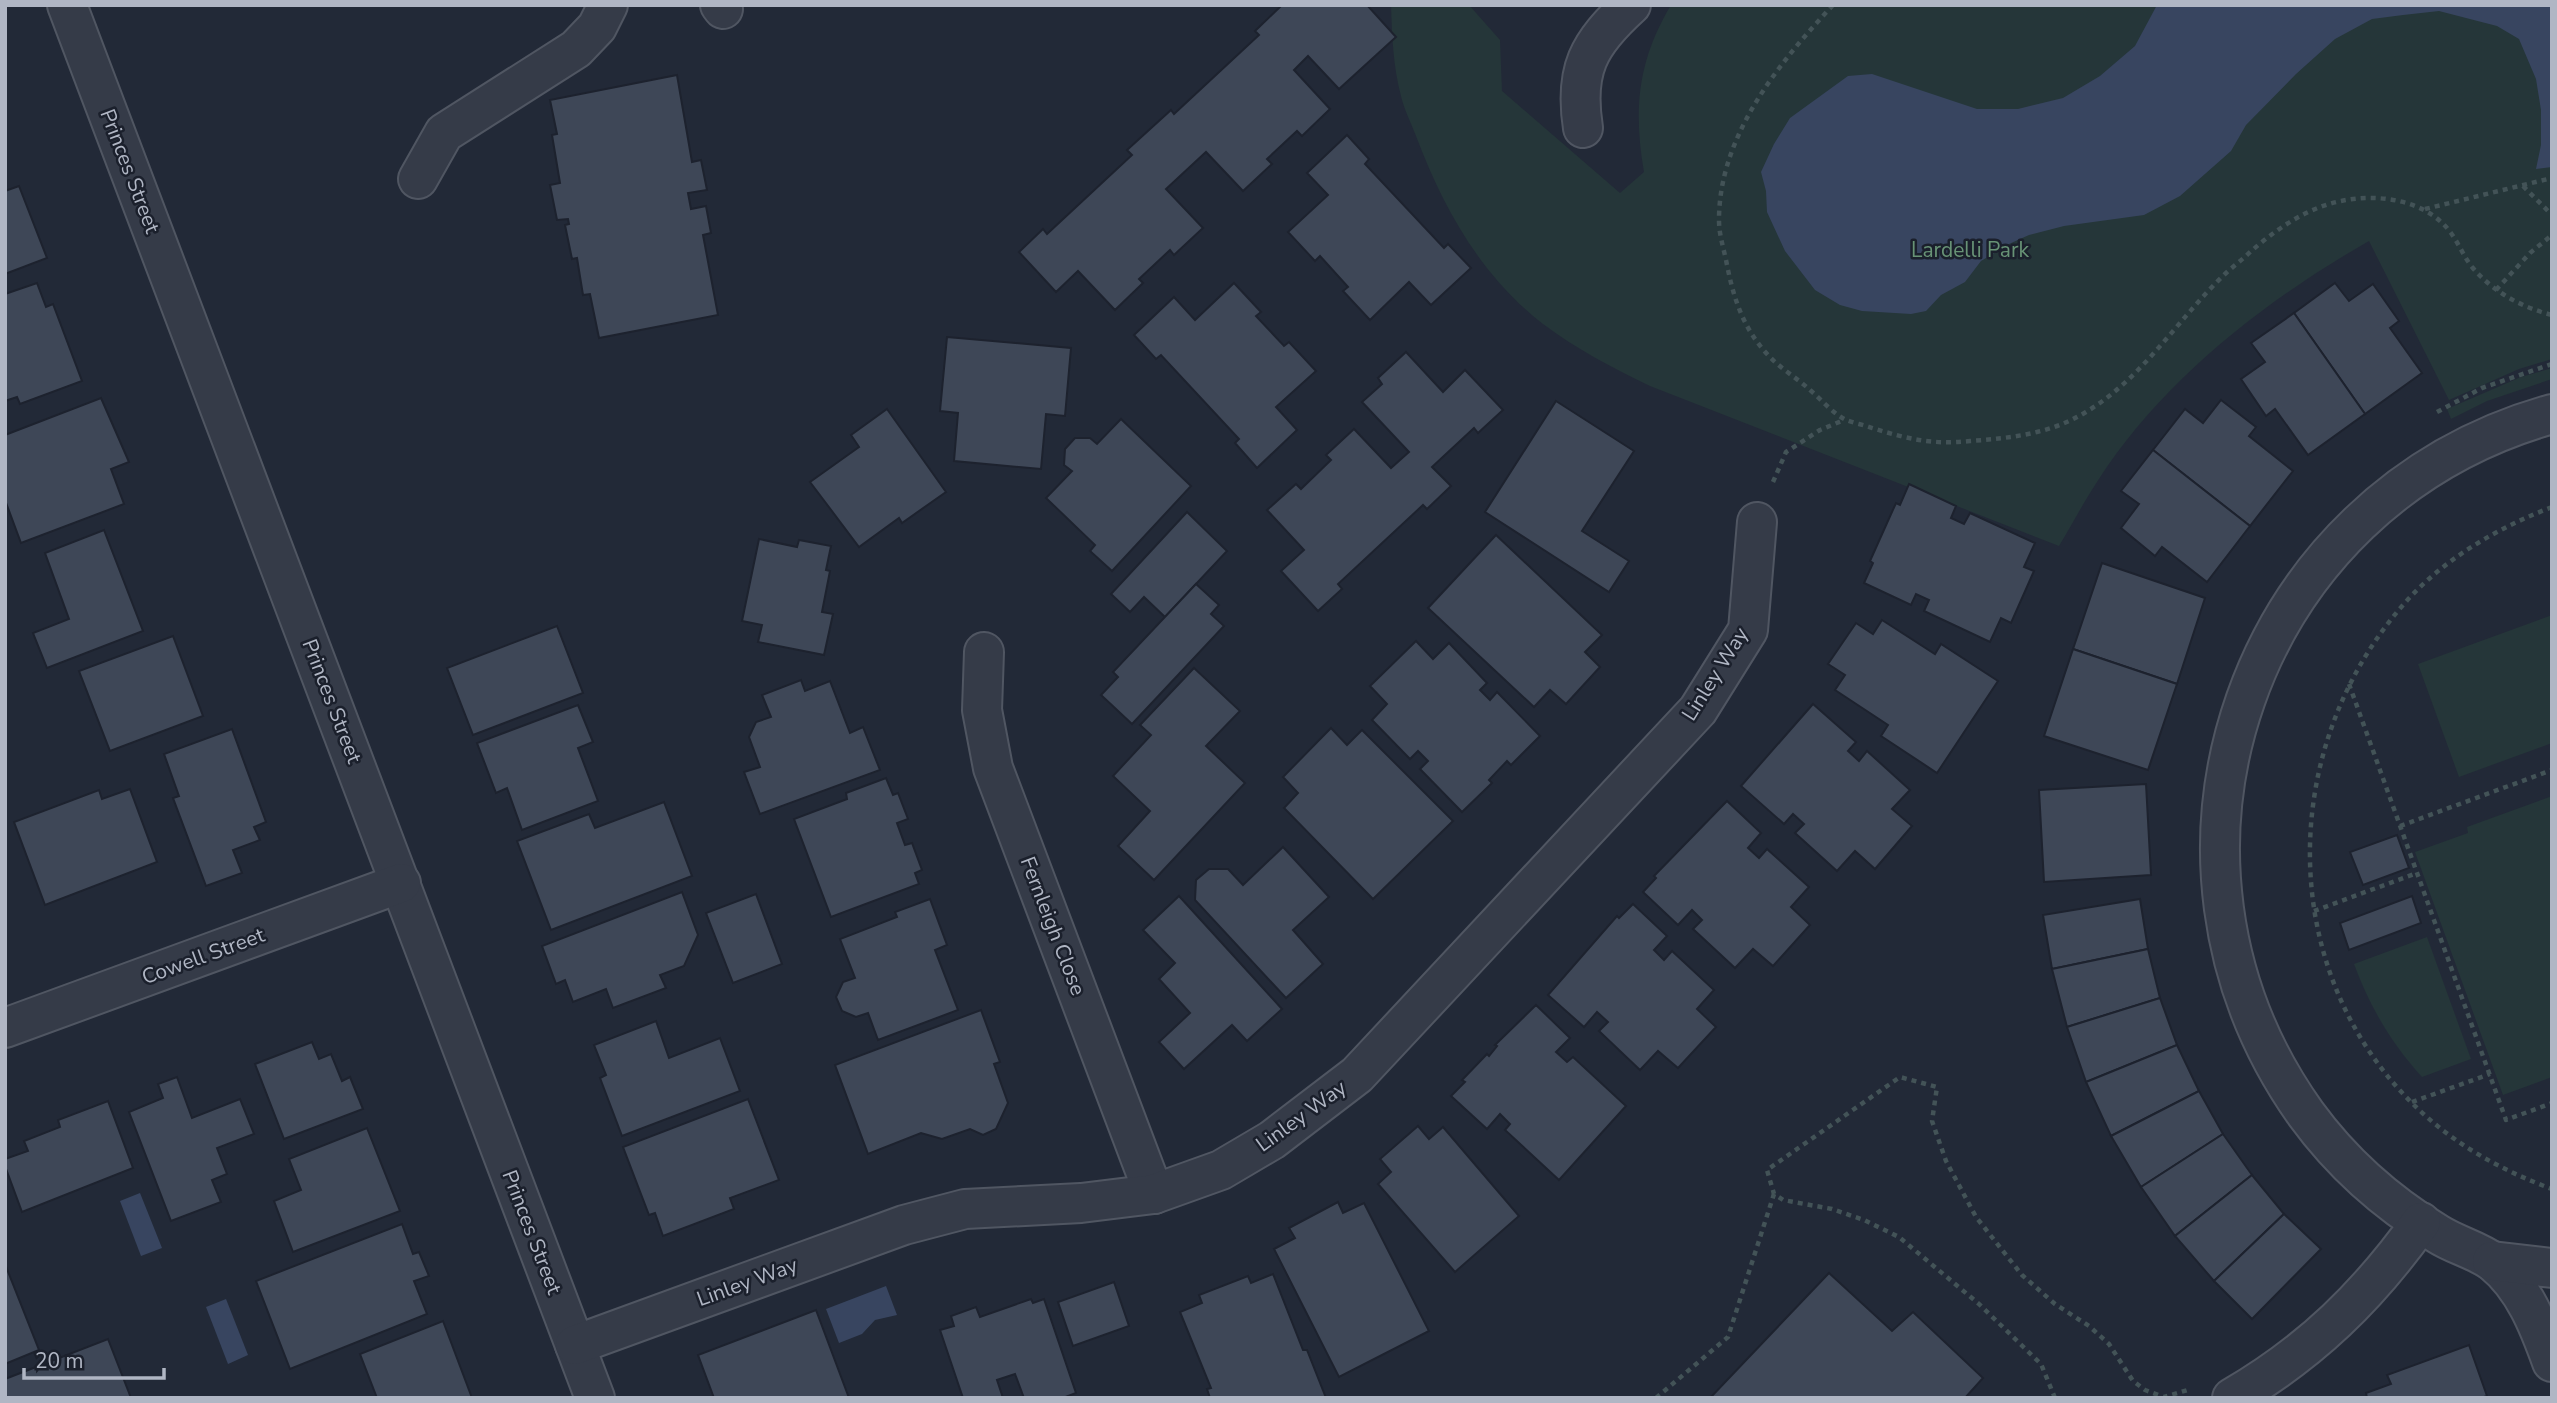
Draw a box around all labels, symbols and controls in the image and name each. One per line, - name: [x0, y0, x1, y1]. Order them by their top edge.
- street label: Princes Street: [93, 105, 167, 238]
- park label: Lardelli Park: [1911, 236, 2029, 264]
- street label: Linley Way: [1675, 622, 1755, 726]
- street label: Princes Street: [295, 635, 369, 768]
- street label: Fernleigh Close: [1014, 852, 1092, 1000]
- street label: Cowell Street: [138, 921, 269, 991]
- street label: Linley Way: [1250, 1074, 1352, 1158]
- street label: Princes Street: [495, 1166, 569, 1299]
- street label: Linley Way: [693, 1251, 801, 1313]
- scale bar: [24, 1336, 164, 1380]
- text: 20 m: [35, 1347, 84, 1375]

